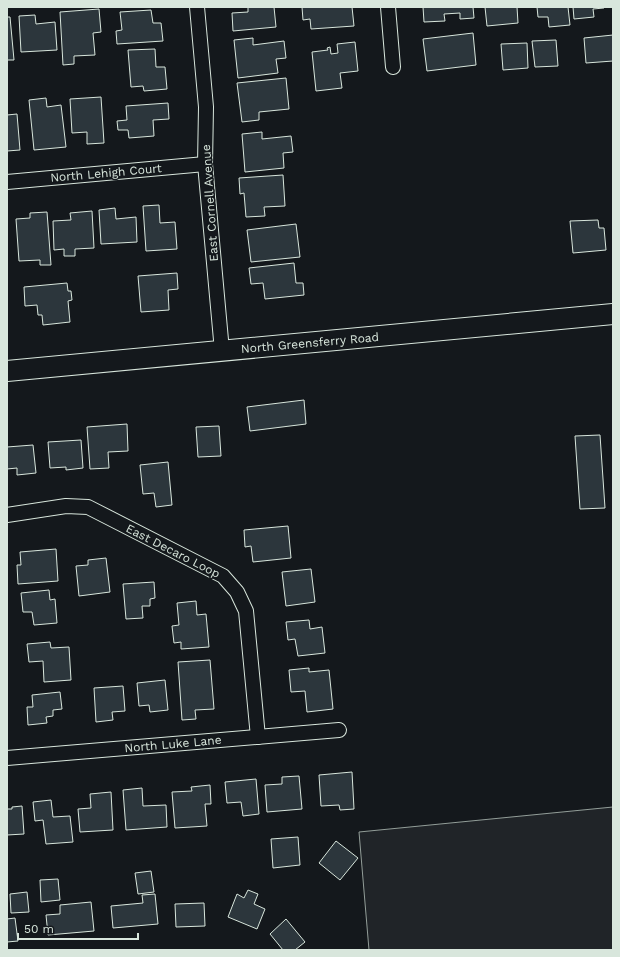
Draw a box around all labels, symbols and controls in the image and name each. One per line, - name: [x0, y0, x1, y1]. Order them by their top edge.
- street label: East Cornell Avenue: [199, 144, 221, 262]
- street label: North Lehigh Court: [50, 161, 162, 185]
- street label: North Greensferry Road: [240, 330, 380, 356]
- street label: East Decaro Loop: [124, 521, 222, 581]
- street label: North Luke Lane: [124, 733, 222, 755]
- scale bar: [18, 915, 138, 941]
- text: 50 m: [24, 922, 54, 936]

